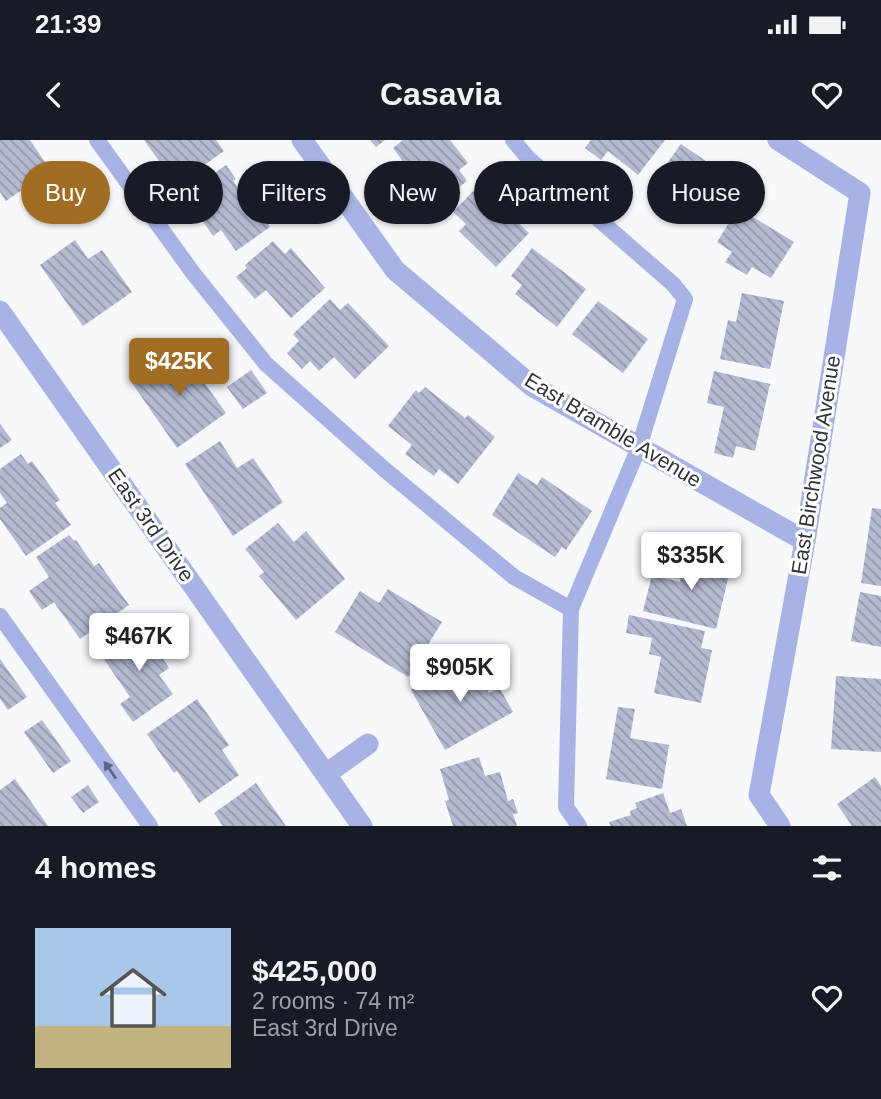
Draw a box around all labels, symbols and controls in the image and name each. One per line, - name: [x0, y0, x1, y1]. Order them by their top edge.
- text: 21:39: [35, 9, 102, 39]
- icon: back: [35, 76, 73, 114]
- text: Casavia: [380, 76, 501, 112]
- icon: heart: [808, 76, 846, 114]
- chip: Buy: [21, 161, 110, 224]
- chip: Rent: [124, 161, 223, 224]
- chip: Filters: [237, 161, 350, 224]
- chip: New: [364, 161, 460, 224]
- chip: Apartment: [474, 161, 633, 224]
- chip: House: [647, 161, 765, 224]
- pin: $425K: [130, 338, 228, 398]
- text: $425K: [145, 348, 213, 374]
- street label: East Birchwood Avenue: [787, 354, 844, 576]
- street label: East Bramble Avenue: [521, 368, 706, 491]
- street label: East 3rd Drive: [104, 464, 199, 586]
- pin: $335K: [642, 532, 740, 592]
- text: $335K: [657, 542, 725, 568]
- pin: $467K: [90, 614, 188, 673]
- text: $467K: [105, 623, 173, 649]
- pin: $905K: [411, 644, 509, 704]
- text: $905K: [426, 654, 494, 680]
- one-way arrow: [103, 761, 117, 779]
- icon: filters: [808, 849, 846, 887]
- text: 4 homes: [35, 851, 157, 884]
- text: $425,000: [252, 954, 377, 987]
- icon: home: [91, 956, 175, 1040]
- icon: heart: [808, 979, 846, 1017]
- text: 2 rooms · 74 m²: [252, 988, 414, 1014]
- text: East 3rd Drive: [252, 1015, 398, 1041]

